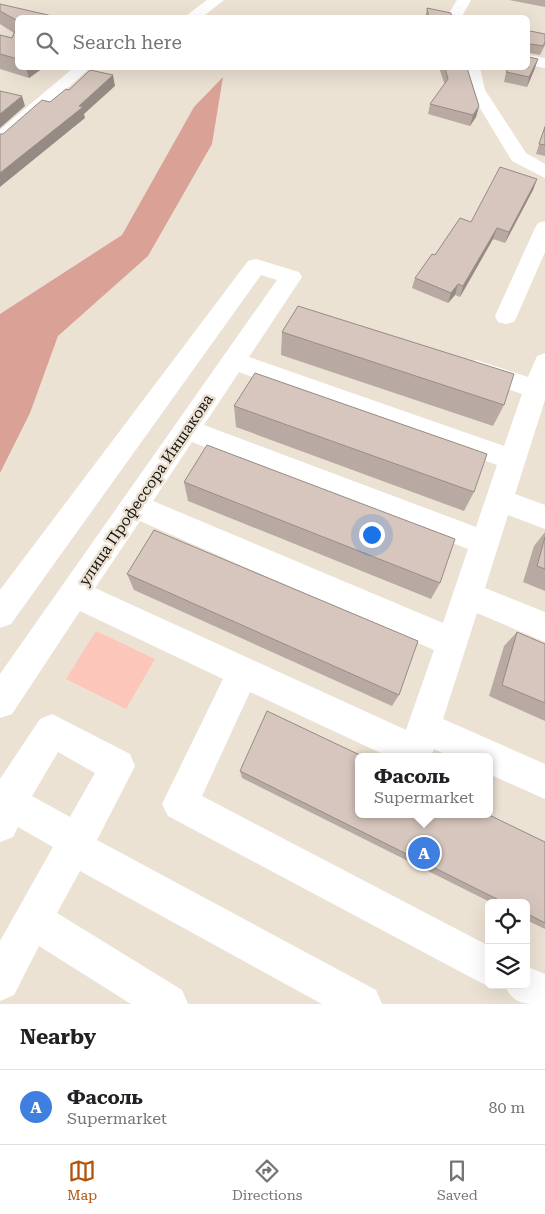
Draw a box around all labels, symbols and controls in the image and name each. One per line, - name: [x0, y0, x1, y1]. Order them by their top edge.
- search box: [15, 15, 530, 70]
- icon: search: [33, 29, 61, 57]
- text: Search here: [73, 31, 182, 54]
- street label: улица Профессора Иншакова: [75, 391, 217, 589]
- your location: [359, 522, 385, 548]
- popup: [355, 753, 493, 818]
- text: Фасоль: [374, 765, 450, 788]
- text: Supermarket: [374, 788, 474, 807]
- pin: A: [408, 834, 440, 872]
- map controls: [485, 899, 530, 989]
- button: locate: [485, 899, 530, 944]
- button: layers: [485, 944, 530, 989]
- text: Nearby: [20, 1025, 96, 1049]
- text: Фасоль: [67, 1086, 143, 1109]
- text: A: [30, 1098, 42, 1117]
- text: 80 m: [488, 1098, 525, 1117]
- text: Supermarket: [67, 1109, 167, 1128]
- tab: Map: [67, 1157, 97, 1203]
- tab: Directions: [232, 1157, 302, 1203]
- tab: Saved: [437, 1157, 478, 1203]

